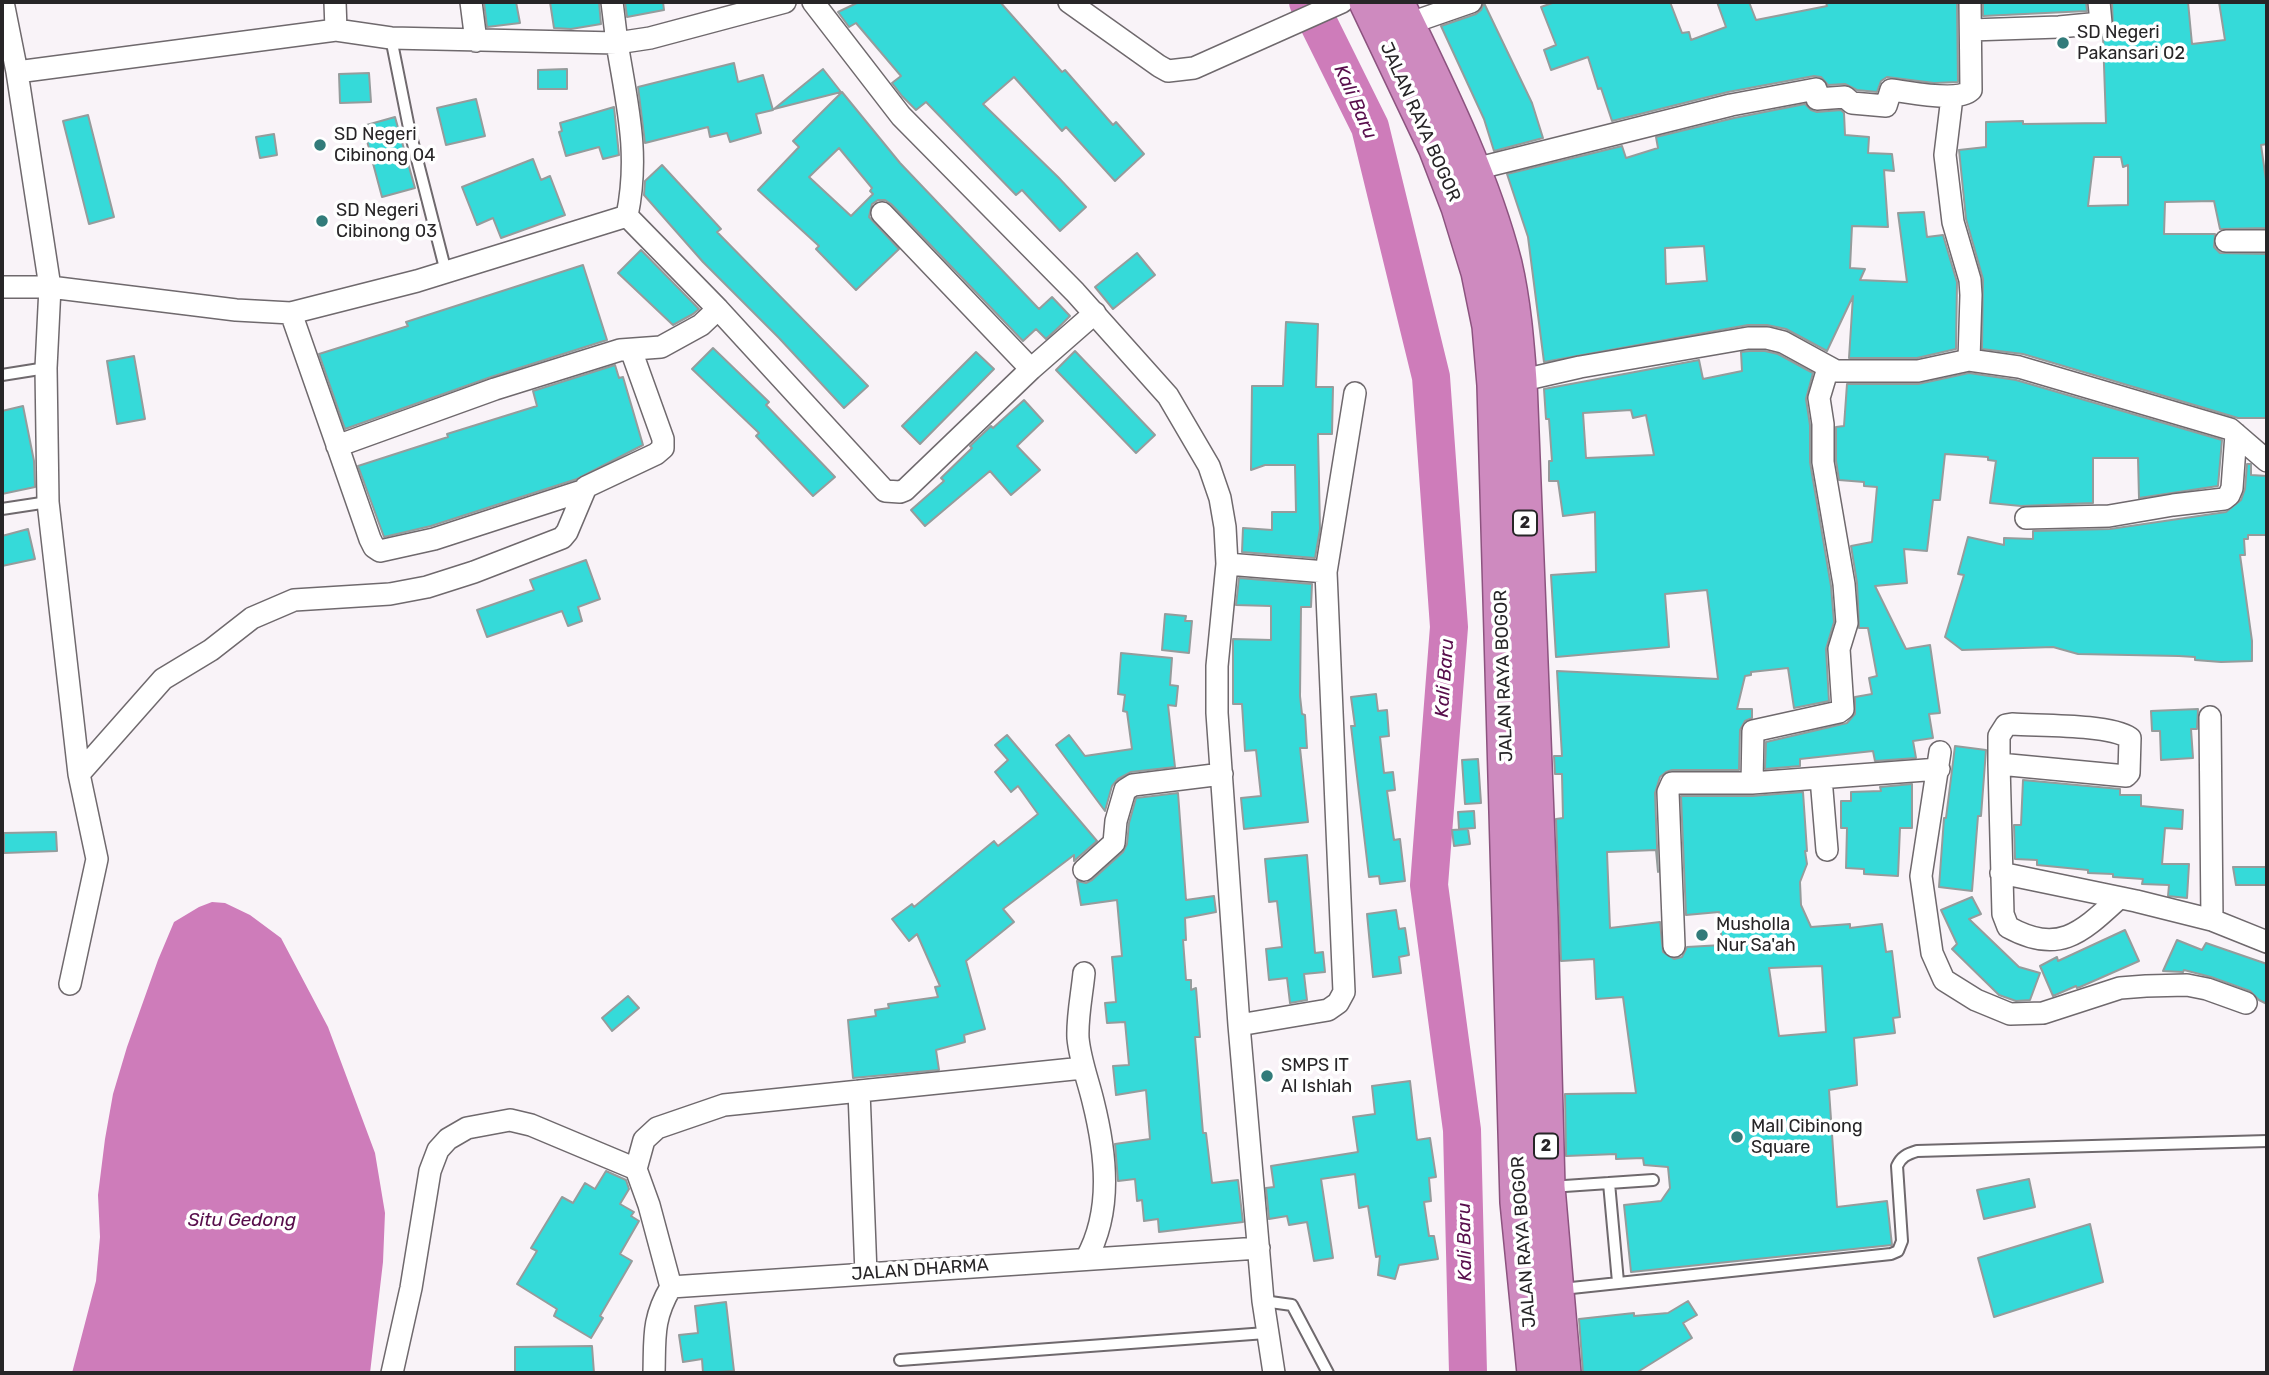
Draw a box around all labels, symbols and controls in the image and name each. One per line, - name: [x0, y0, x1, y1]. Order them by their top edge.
- place label: SD Negeri Pakansari 02: [2077, 22, 2185, 64]
- marker: SD Negeri Pakansari 02: [2055, 35, 2071, 51]
- street label: JALAN RAYA BOGOR: [1375, 39, 1465, 205]
- water label: Kali Baru: [1329, 61, 1381, 143]
- place label: SD Negeri Cibinong 04: [334, 124, 435, 166]
- marker: SD Negeri Cibinong 04: [312, 137, 328, 153]
- place label: SD Negeri Cibinong 03: [336, 200, 437, 242]
- marker: SD Negeri Cibinong 03: [314, 213, 330, 229]
- road number: 2: [1513, 510, 1537, 536]
- street label: JALAN RAYA BOGOR: [1490, 590, 1518, 762]
- water label: Kali Baru: [1431, 638, 1459, 718]
- place label: Musholla Nur Sa'ah: [1716, 914, 1796, 956]
- marker: Musholla Nur Sa'ah: [1694, 927, 1710, 943]
- place label: SMPS IT Al Ishlah: [1281, 1055, 1352, 1098]
- marker: SMPS IT Al Ishlah: [1259, 1068, 1275, 1084]
- place label: Mall Cibinong Square: [1751, 1116, 1863, 1158]
- marker: Mall Cibinong Square: [1729, 1129, 1745, 1145]
- road number: 2: [1534, 1134, 1558, 1158]
- street label: JALAN RAYA BOGOR: [1507, 1155, 1541, 1329]
- water label: Kali Baru: [1453, 1202, 1477, 1282]
- water label: Situ Gedong: [188, 1210, 296, 1232]
- street label: JALAN DHARMA: [851, 1254, 989, 1286]

